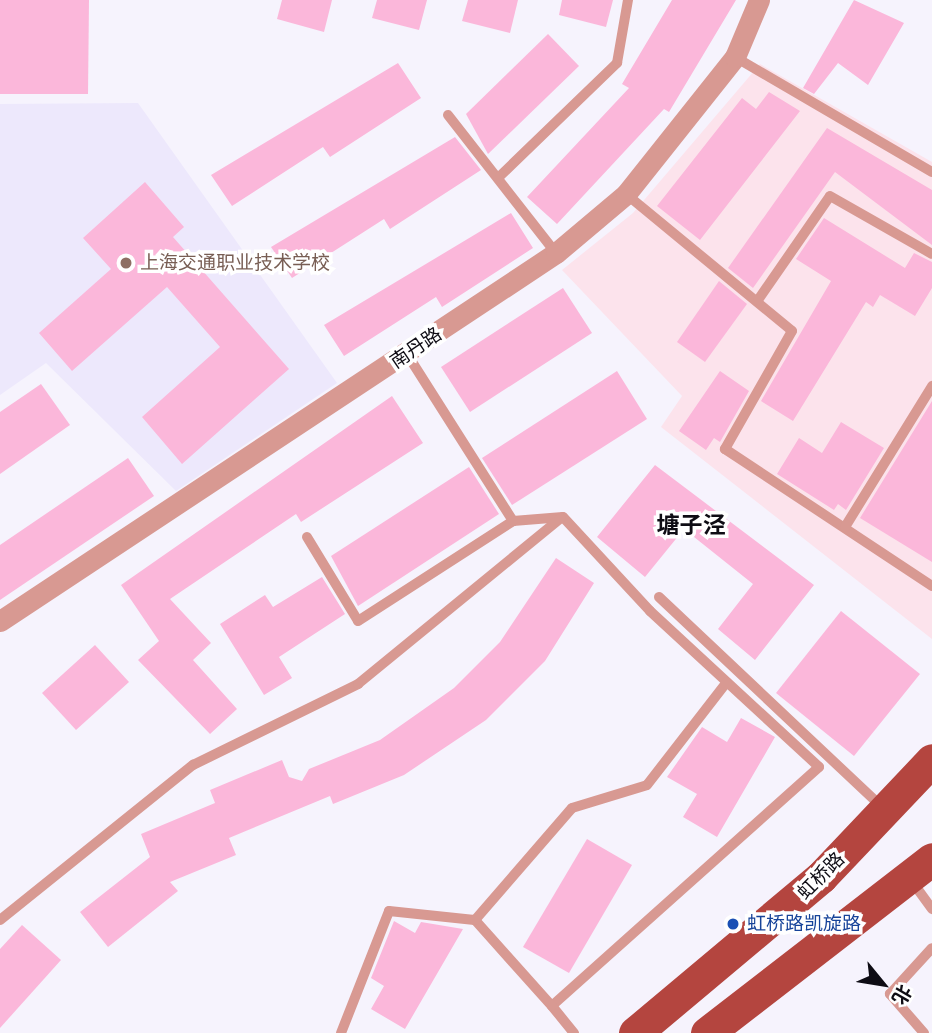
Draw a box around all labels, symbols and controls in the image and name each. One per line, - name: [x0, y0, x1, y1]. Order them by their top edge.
- place label: 上海交通职业技术学校: [140, 252, 330, 274]
- marker: 上海交通职业技术学校: [118, 255, 134, 271]
- street label: 南丹路: [386, 323, 446, 373]
- district label: 塘子泾: [657, 512, 725, 540]
- street label: 虹桥路: [793, 848, 849, 904]
- place label: 虹桥路凯旋路: [747, 913, 861, 935]
- marker: 虹桥路凯旋路: [725, 916, 741, 932]
- north arrow: [848, 949, 918, 1019]
- text: 北: [887, 981, 916, 1009]

